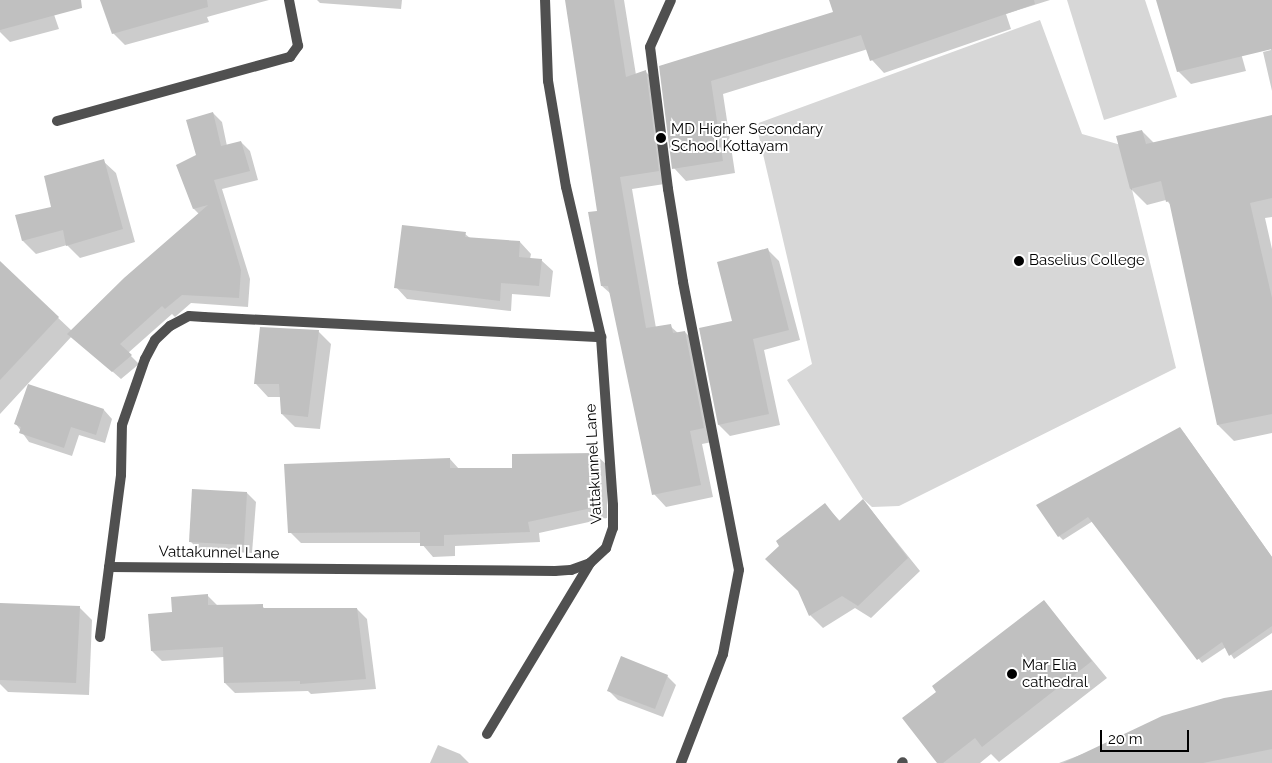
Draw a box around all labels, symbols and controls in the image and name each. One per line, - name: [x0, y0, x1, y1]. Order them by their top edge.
- place label: MD Higher Secondary School Kottayam: [671, 120, 824, 155]
- marker: MD Higher Secondary School Kottayam: [655, 132, 667, 144]
- place label: Baselius College: [1029, 252, 1145, 270]
- marker: Baselius College: [1013, 255, 1025, 267]
- street label: Vattakunnel Lane: [582, 403, 606, 525]
- street label: Vattakunnel Lane: [158, 543, 280, 563]
- place label: Mar Elia cathedral: [1022, 656, 1088, 691]
- marker: Mar Elia cathedral: [1006, 668, 1018, 680]
- scale bar: [1102, 720, 1191, 752]
- text: 20 m: [1108, 730, 1143, 748]

